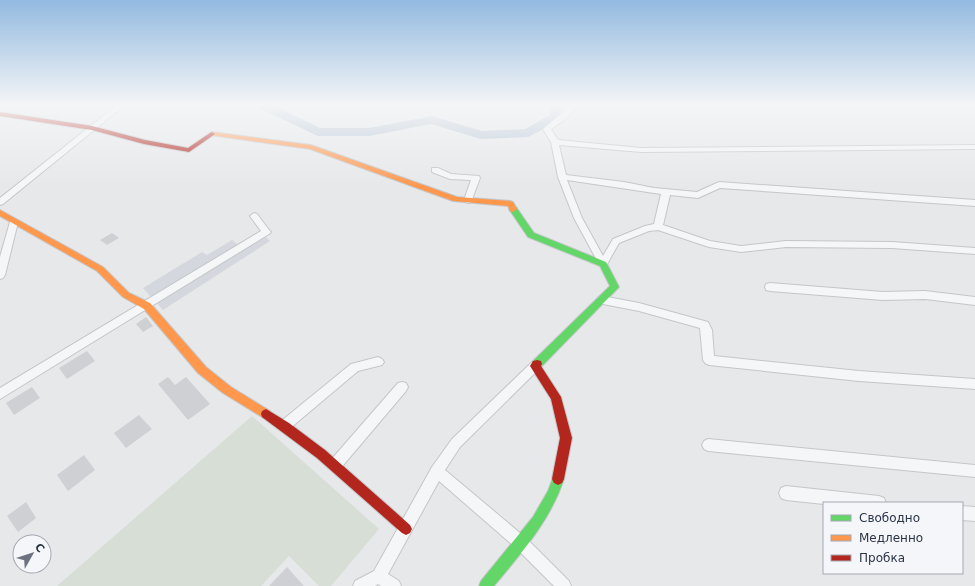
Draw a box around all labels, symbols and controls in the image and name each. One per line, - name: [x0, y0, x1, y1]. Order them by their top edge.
- legend: [823, 502, 963, 574]
- text: Свободно: [859, 511, 920, 525]
- text: Медленно: [859, 531, 923, 545]
- north arrow: [12, 534, 52, 574]
- text: С: [32, 541, 47, 555]
- text: Пробка: [859, 551, 905, 565]

